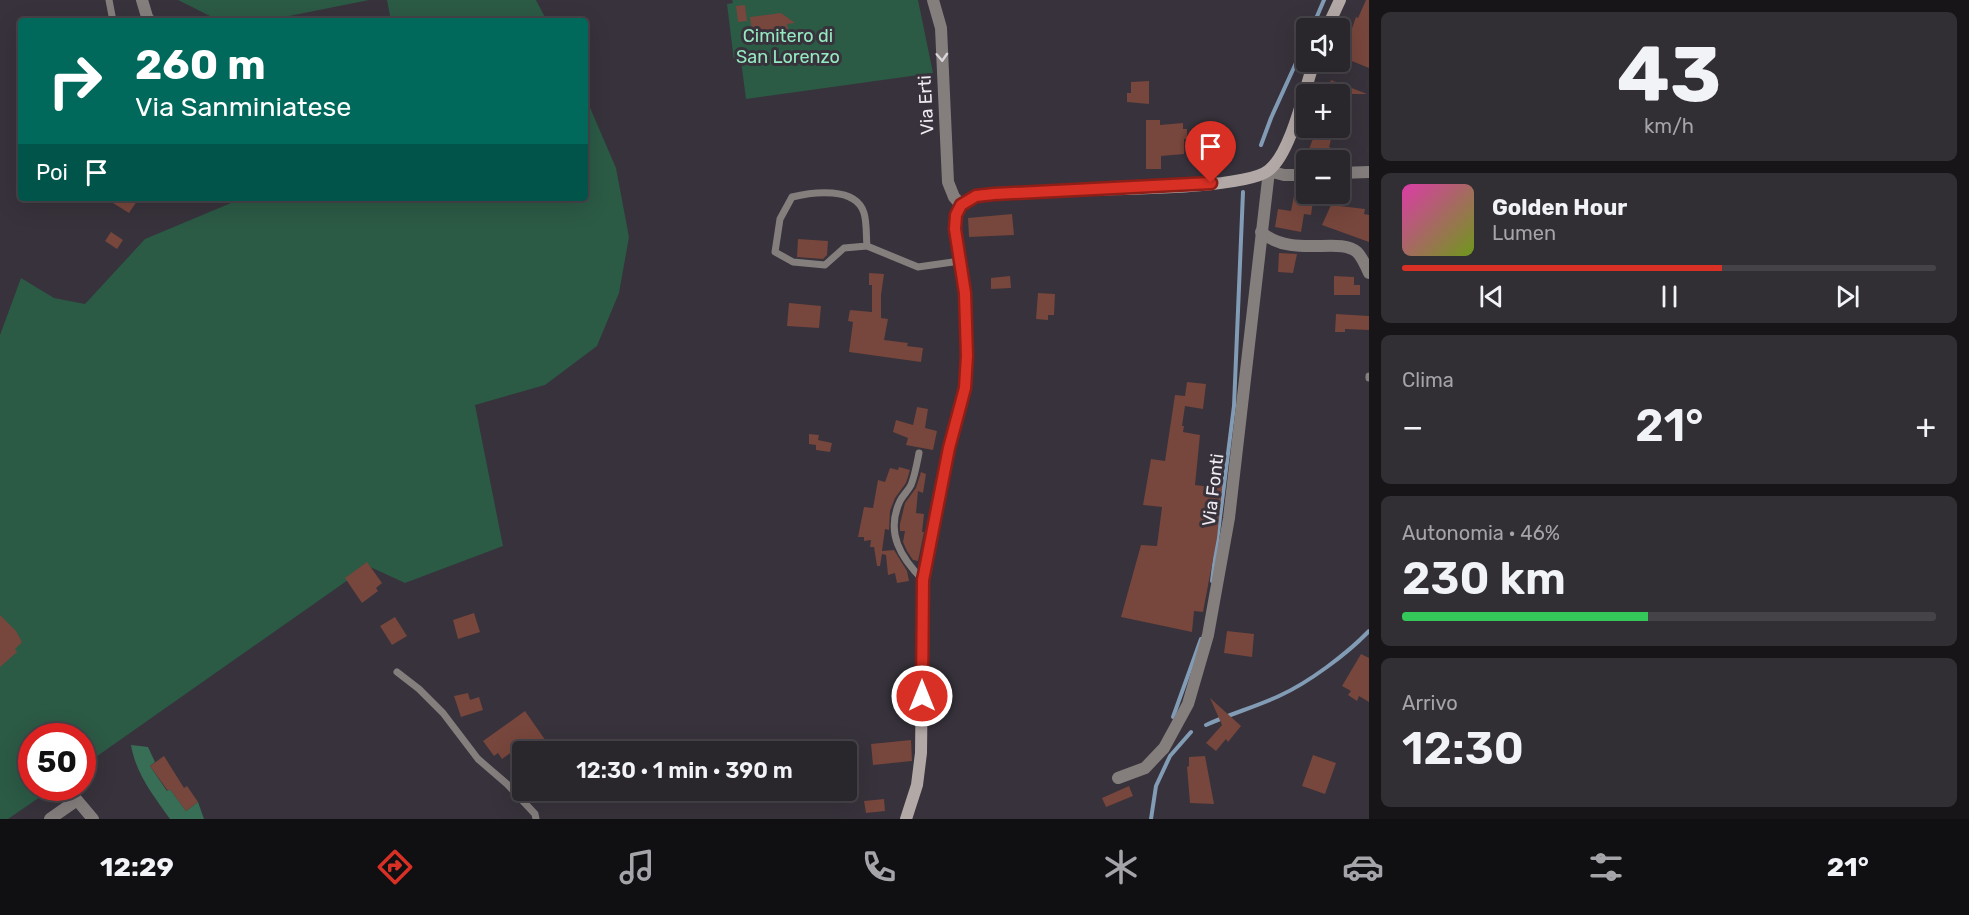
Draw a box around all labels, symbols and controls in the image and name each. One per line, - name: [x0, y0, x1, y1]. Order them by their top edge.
- map controls: [1296, 18, 1350, 204]
- button: sound: [1296, 18, 1350, 72]
- park label: Cimitero di San Lorenzo: [736, 25, 840, 68]
- text: 43: [1617, 28, 1721, 121]
- text: 260 m: [135, 40, 266, 90]
- icon: right: [36, 42, 114, 120]
- one-way arrow: [935, 53, 948, 62]
- street label: Via Erti: [913, 75, 939, 135]
- button: +: [1296, 84, 1350, 138]
- text: Via Sanminiatese: [135, 91, 352, 123]
- text: km/h: [1644, 114, 1694, 138]
- pin: [1185, 121, 1236, 183]
- icon: arrive: [1194, 130, 1227, 163]
- button: −: [1296, 150, 1350, 204]
- icon: arrive: [80, 156, 113, 189]
- text: Poi: [36, 159, 68, 186]
- text: Golden Hour: [1492, 194, 1627, 221]
- text: Lumen: [1492, 221, 1556, 245]
- icon: previous: [1475, 280, 1508, 313]
- icon: pause: [1653, 280, 1686, 313]
- icon: next: [1831, 280, 1864, 313]
- text: Clima: [1402, 368, 1454, 392]
- text: 21°: [1635, 399, 1704, 452]
- text: −: [1402, 407, 1423, 446]
- text: +: [1915, 407, 1936, 446]
- street label: Via Fonti: [1198, 452, 1228, 528]
- text: Autonomia · 46%: [1402, 521, 1560, 545]
- text: 230 km: [1402, 552, 1566, 605]
- position arrow: [890, 664, 954, 728]
- text: Arrivo: [1402, 691, 1458, 715]
- text: 12:30: [1402, 722, 1524, 775]
- speed limit sign: 50: [18, 723, 96, 801]
- text: 12:30 · 1 min · 390 m: [576, 757, 793, 784]
- icon: directions: [374, 846, 416, 888]
- icon: music: [616, 846, 658, 888]
- icon: phone: [858, 846, 900, 888]
- icon: climate: [1100, 846, 1142, 888]
- icon: car: [1342, 846, 1384, 888]
- icon: filters: [1585, 846, 1627, 888]
- text: 12:29: [100, 851, 174, 883]
- text: 21°: [1827, 851, 1869, 883]

